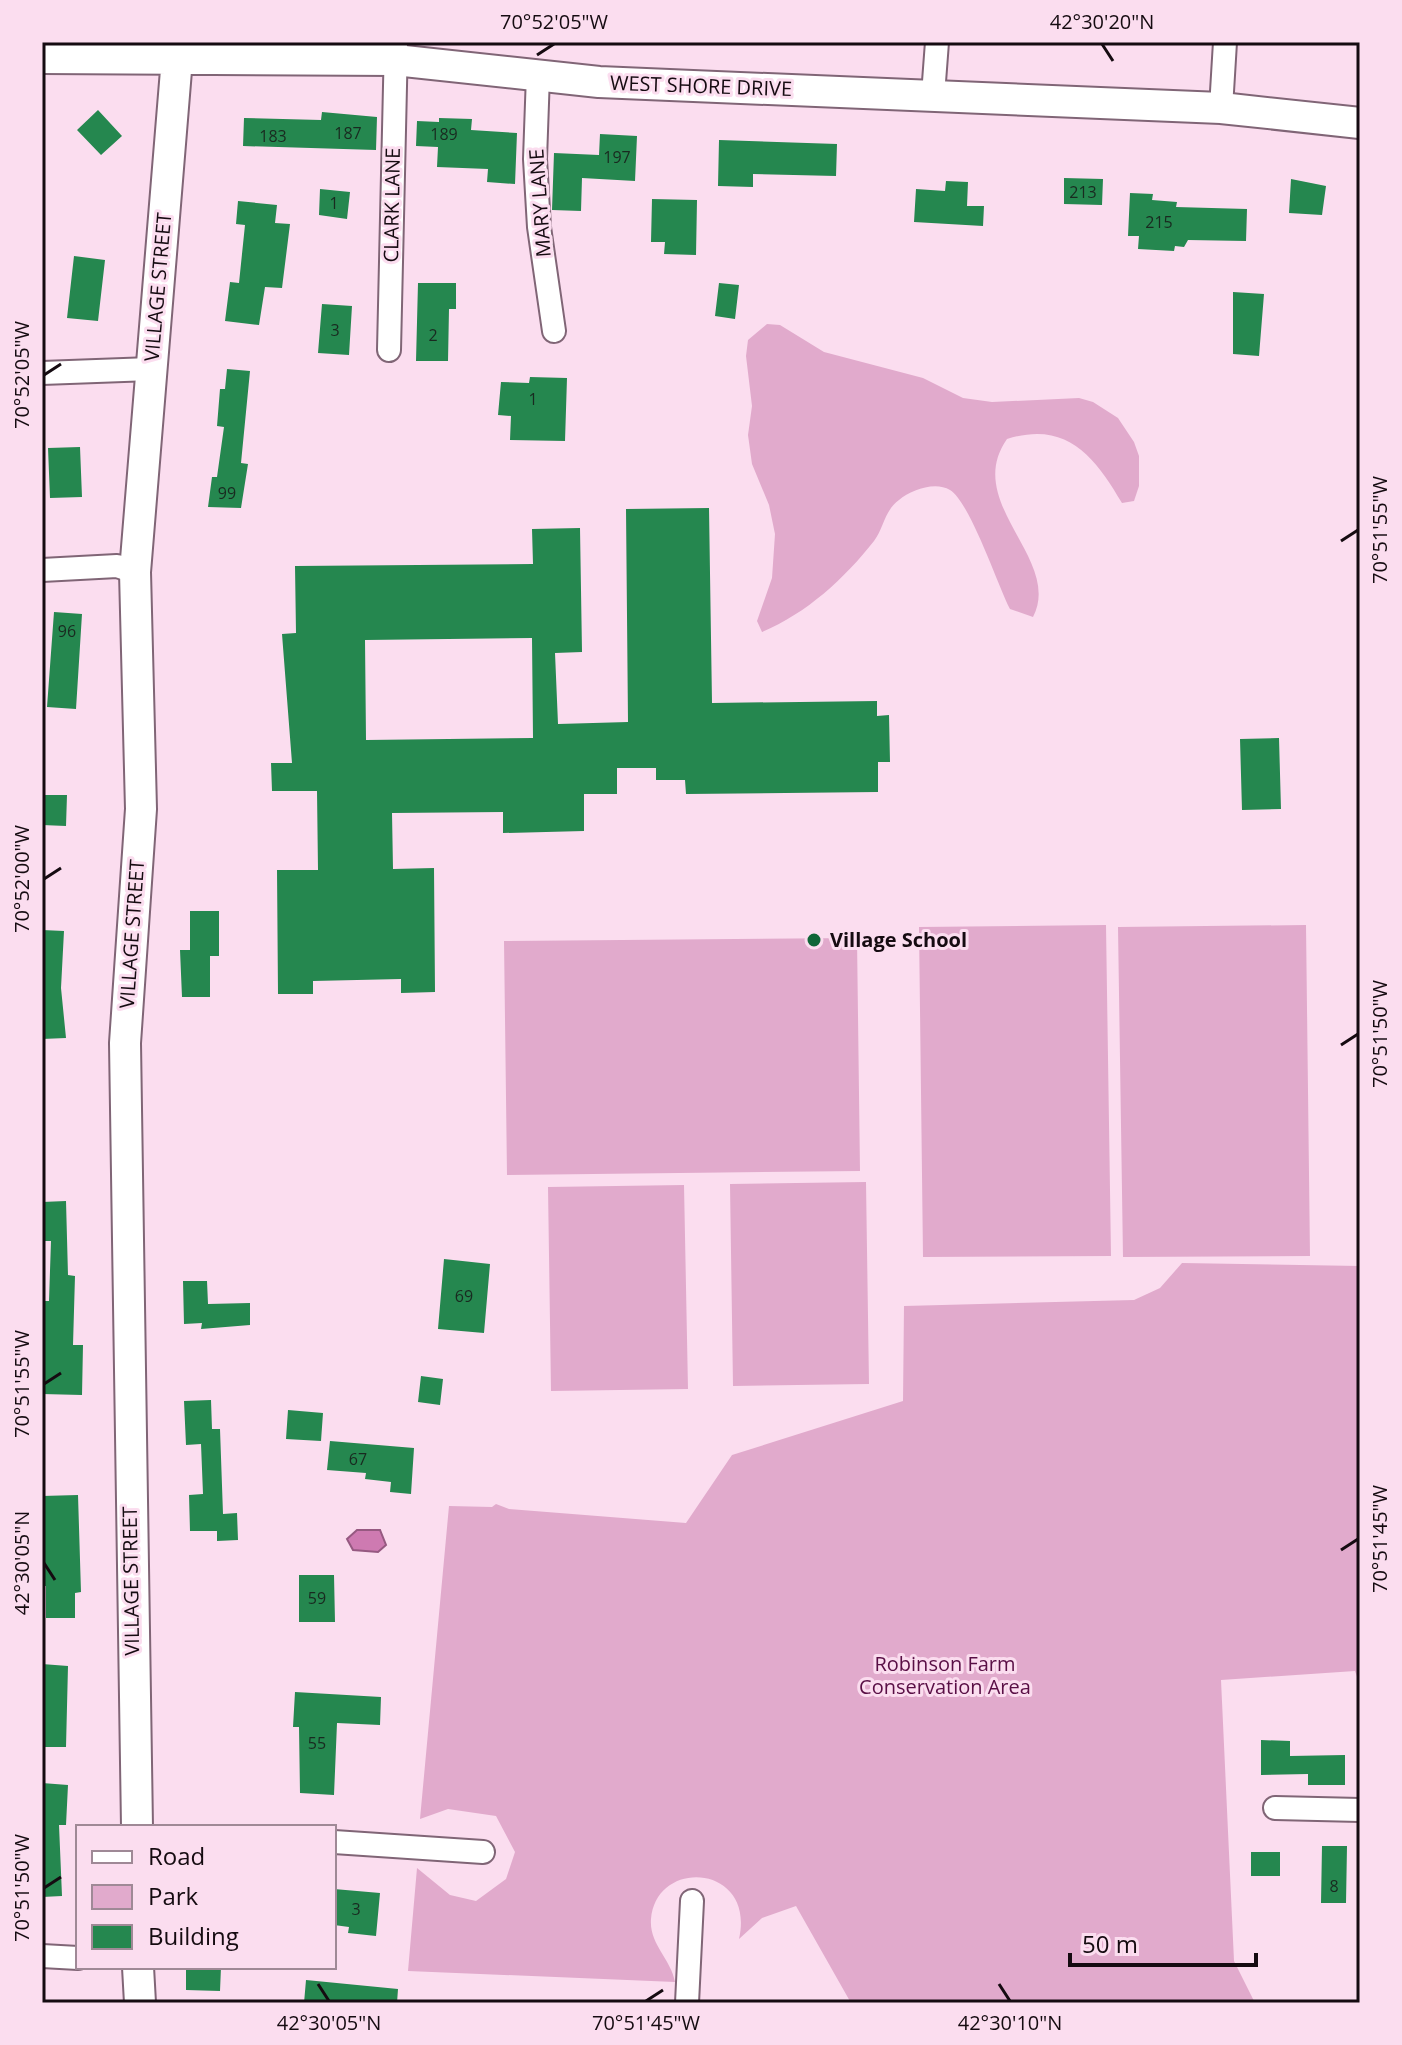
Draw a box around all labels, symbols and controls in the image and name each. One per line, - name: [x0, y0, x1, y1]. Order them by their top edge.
- text: 70°52'05"W: [500, 8, 609, 35]
- text: 42°30'20"N: [1050, 8, 1154, 35]
- street label: WEST SHORE DRIVE: [610, 69, 793, 102]
- house number: 187: [334, 122, 362, 144]
- house number: 189: [430, 123, 458, 145]
- house number: 183: [259, 125, 287, 147]
- house number: 197: [603, 146, 631, 168]
- street label: CLARK LANE: [377, 147, 406, 263]
- street label: MARY LANE: [522, 148, 557, 258]
- house number: 213: [1069, 181, 1097, 203]
- house number: 1: [329, 192, 339, 214]
- street label: VILLAGE STREET: [138, 211, 177, 363]
- house number: 215: [1145, 211, 1173, 233]
- house number: 3: [330, 319, 340, 341]
- text: 70°52'05"W: [8, 320, 35, 429]
- house number: 2: [428, 324, 438, 346]
- house number: 1: [528, 388, 538, 410]
- text: 70°51'55"W: [1366, 475, 1393, 584]
- house number: 99: [218, 482, 236, 504]
- house number: 96: [58, 620, 76, 642]
- text: 70°52'00"W: [8, 824, 35, 933]
- street label: VILLAGE STREET: [113, 858, 150, 1009]
- place label: Village School: [830, 926, 967, 953]
- marker: Village School: [805, 931, 823, 949]
- text: 70°51'50"W: [1366, 979, 1393, 1088]
- house number: 69: [455, 1285, 473, 1307]
- text: 70°51'55"W: [8, 1329, 35, 1438]
- house number: 67: [349, 1448, 367, 1470]
- text: 70°51'45"W: [1366, 1484, 1393, 1593]
- street label: VILLAGE STREET: [116, 1506, 145, 1656]
- text: 42°30'05"N: [8, 1511, 35, 1615]
- house number: 59: [308, 1587, 326, 1609]
- park label: Robinson Farm Conservation Area: [859, 1650, 1031, 1700]
- house number: 55: [308, 1732, 326, 1754]
- legend: [76, 1825, 336, 1969]
- text: 70°51'50"W: [8, 1833, 35, 1942]
- text: Road: [148, 1839, 205, 1872]
- house number: 8: [1329, 1875, 1339, 1897]
- text: Park: [148, 1879, 199, 1912]
- house number: 3: [351, 1898, 361, 1920]
- scale bar: [1070, 1917, 1256, 1967]
- text: Building: [148, 1919, 239, 1952]
- text: 50 m: [1082, 1927, 1138, 1960]
- text: 42°30'05"N: [277, 2009, 381, 2036]
- text: 70°51'45"W: [592, 2009, 701, 2036]
- text: 42°30'10"N: [958, 2009, 1062, 2036]

